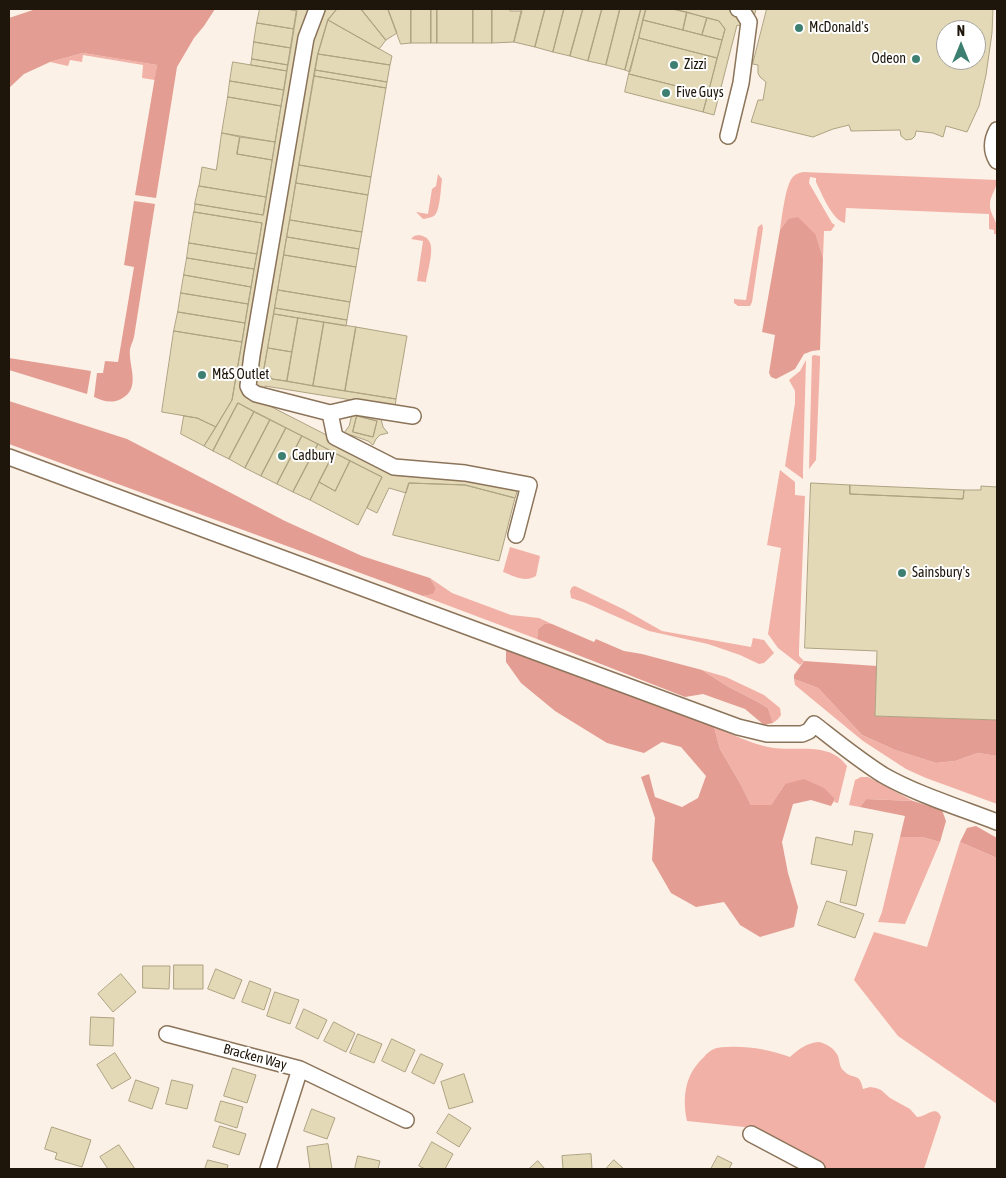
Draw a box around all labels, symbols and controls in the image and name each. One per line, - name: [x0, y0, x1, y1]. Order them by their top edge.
- place label: McDonald's: [809, 20, 869, 36]
- north arrow: [936, 20, 986, 70]
- marker: McDonald's: [793, 22, 805, 34]
- text: N: [957, 23, 965, 39]
- place label: Odeon: [872, 51, 906, 67]
- marker: Odeon: [910, 53, 922, 65]
- place label: Zizzi: [684, 57, 707, 73]
- marker: Zizzi: [668, 59, 680, 71]
- place label: Five Guys: [676, 85, 724, 101]
- marker: Five Guys: [660, 87, 672, 99]
- place label: M&S Outlet: [212, 367, 269, 383]
- marker: M&S Outlet: [196, 369, 208, 381]
- place label: Cadbury: [292, 448, 335, 464]
- marker: Cadbury: [276, 450, 288, 462]
- place label: Sainsbury's: [912, 565, 970, 581]
- marker: Sainsbury's: [896, 567, 908, 579]
- street label: Bracken Way: [221, 1040, 289, 1074]

